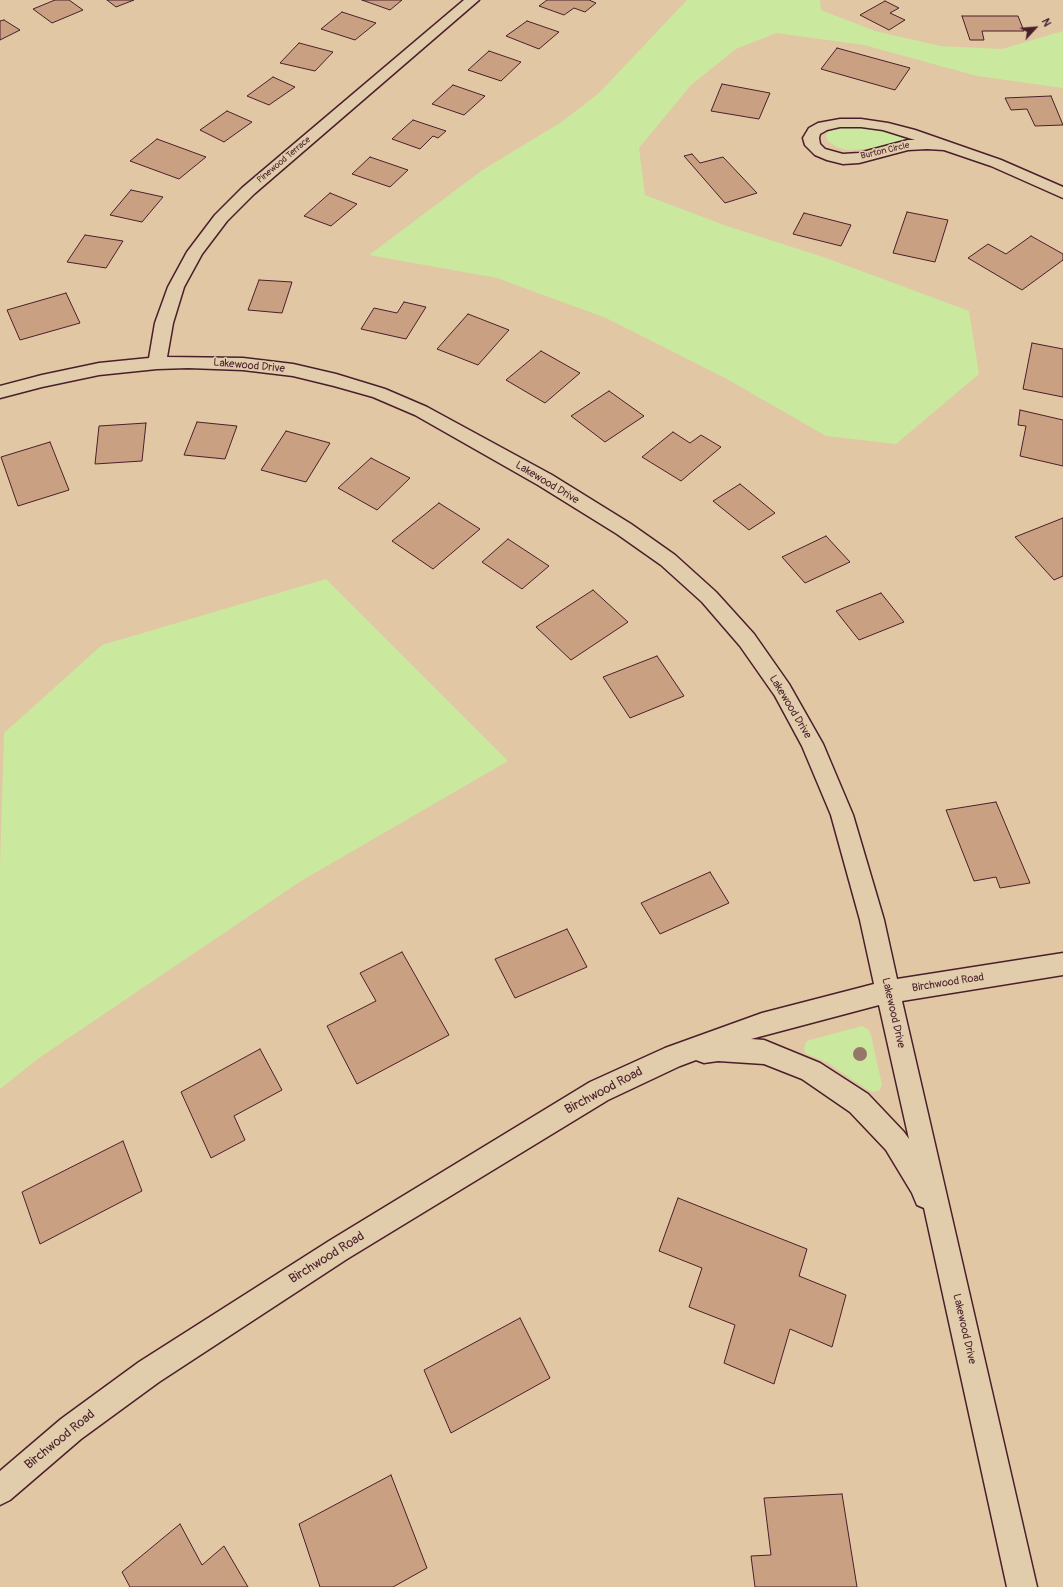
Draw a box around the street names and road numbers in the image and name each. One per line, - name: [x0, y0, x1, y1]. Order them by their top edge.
- street label: Pinewood Terrace: [255, 134, 313, 186]
- street label: Burton Circle: [860, 140, 910, 162]
- street label: Lakewood Drive: [213, 356, 285, 376]
- street label: Lakewood Drive: [513, 459, 581, 507]
- street label: Lakewood Drive: [766, 673, 814, 741]
- street label: Birchwood Road: [911, 971, 985, 995]
- street label: Lakewood Drive: [878, 977, 908, 1049]
- street label: Birchwood Road: [562, 1064, 646, 1118]
- street label: Birchwood Road: [286, 1229, 368, 1287]
- street label: Lakewood Drive: [949, 1293, 979, 1365]
- street label: Birchwood Road: [22, 1407, 98, 1473]

